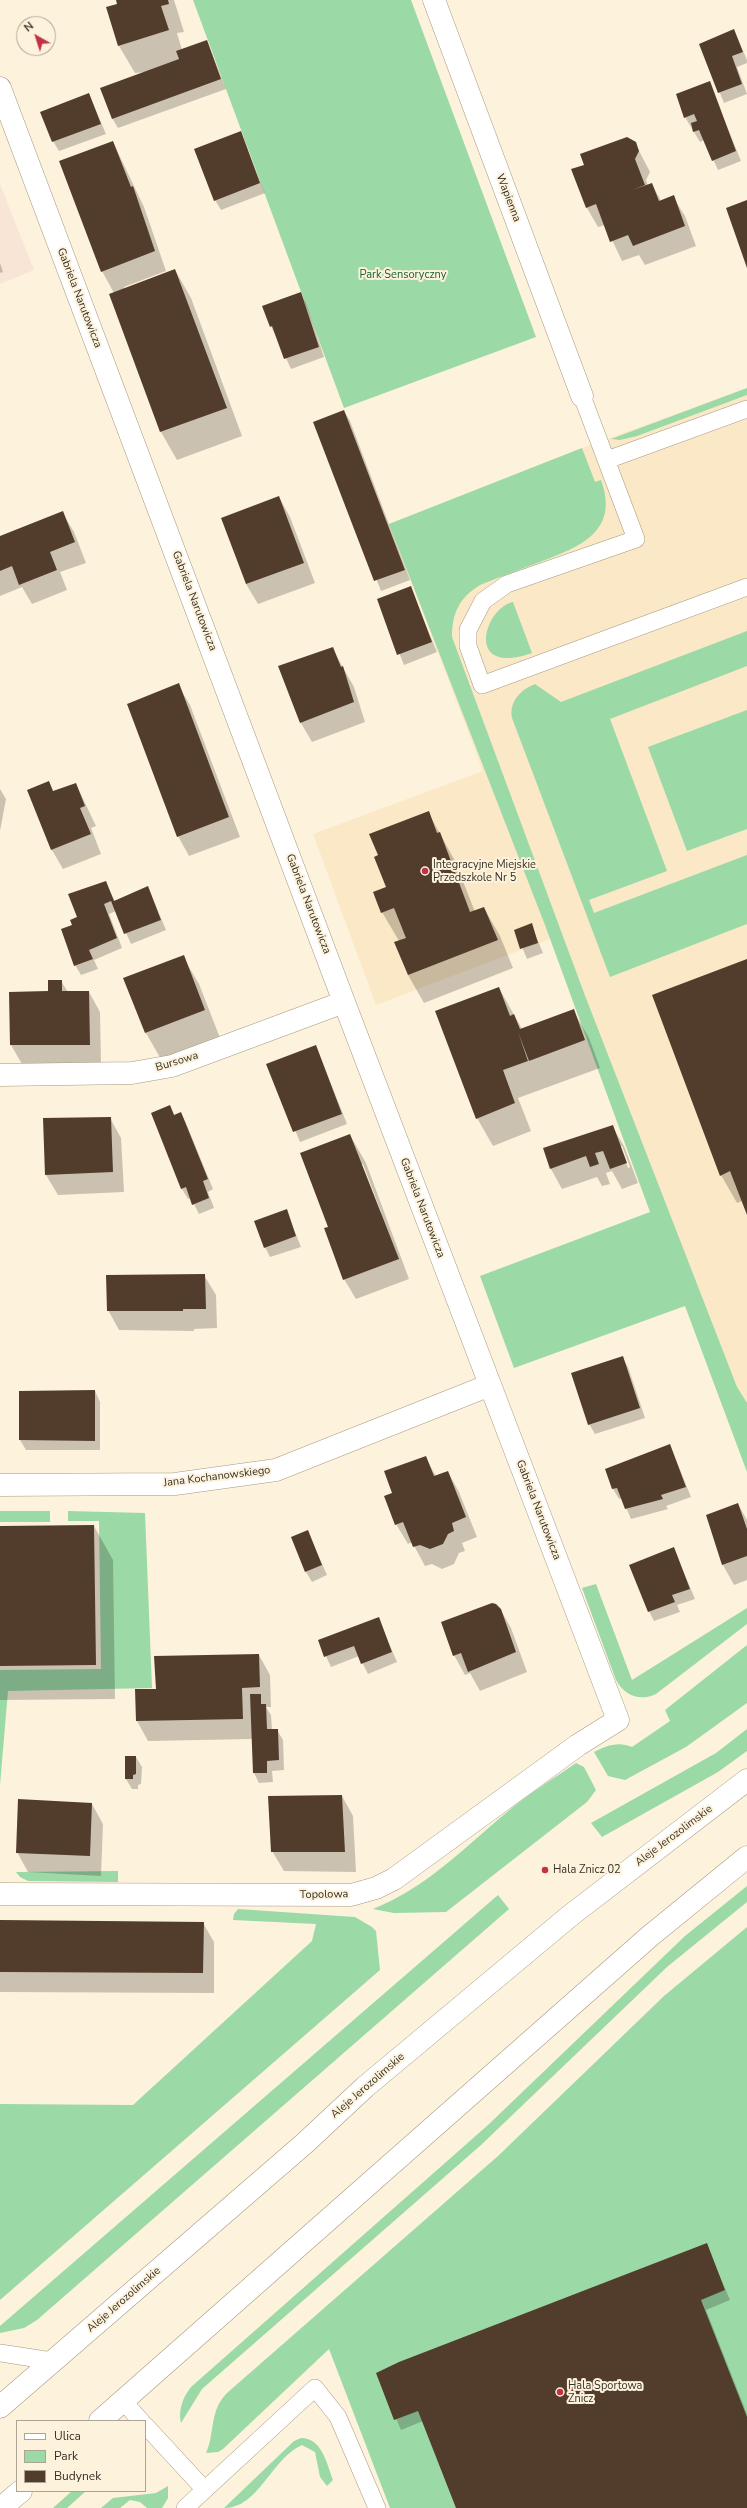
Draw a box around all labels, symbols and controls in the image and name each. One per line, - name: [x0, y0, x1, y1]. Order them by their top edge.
- north arrow: [16, 16, 56, 56]
- text: N: [21, 19, 37, 35]
- street label: Wapienna: [493, 172, 523, 224]
- street label: Gabriela Narutowicza: [54, 246, 104, 350]
- park label: Park Sensoryczny: [360, 268, 446, 282]
- street label: Gabriela Narutowicza: [169, 549, 219, 653]
- street label: Gabriela Narutowicza: [283, 852, 333, 956]
- place label: Integracyjne Miejskie Przedszkole Nr 5: [433, 858, 536, 884]
- marker: Integracyjne Miejskie Przedszkole Nr 5: [420, 866, 430, 876]
- street label: Bursowa: [154, 1049, 200, 1075]
- street label: Gabriela Narutowicza: [397, 1156, 447, 1260]
- street label: Gabriela Narutowicza: [513, 1458, 563, 1562]
- street label: Jana Kochanowskiego: [163, 1464, 271, 1490]
- street label: Aleje Jerozolimskie: [633, 1803, 715, 1869]
- place label: Hala Znicz 02: [553, 1863, 621, 1877]
- marker: Hala Znicz 02: [540, 1865, 550, 1875]
- street label: Topolowa: [300, 1888, 348, 1902]
- street label: Aleje Jerozolimskie: [329, 2050, 407, 2122]
- street label: Aleje Jerozolimskie: [85, 2264, 163, 2336]
- place label: Hala Sportowa Znicz: [568, 2379, 642, 2405]
- marker: Hala Sportowa Znicz: [555, 2387, 565, 2397]
- legend: [16, 2420, 146, 2492]
- text: Ulica: [54, 2428, 81, 2444]
- text: Park: [54, 2448, 78, 2464]
- text: Budynek: [54, 2468, 101, 2484]

